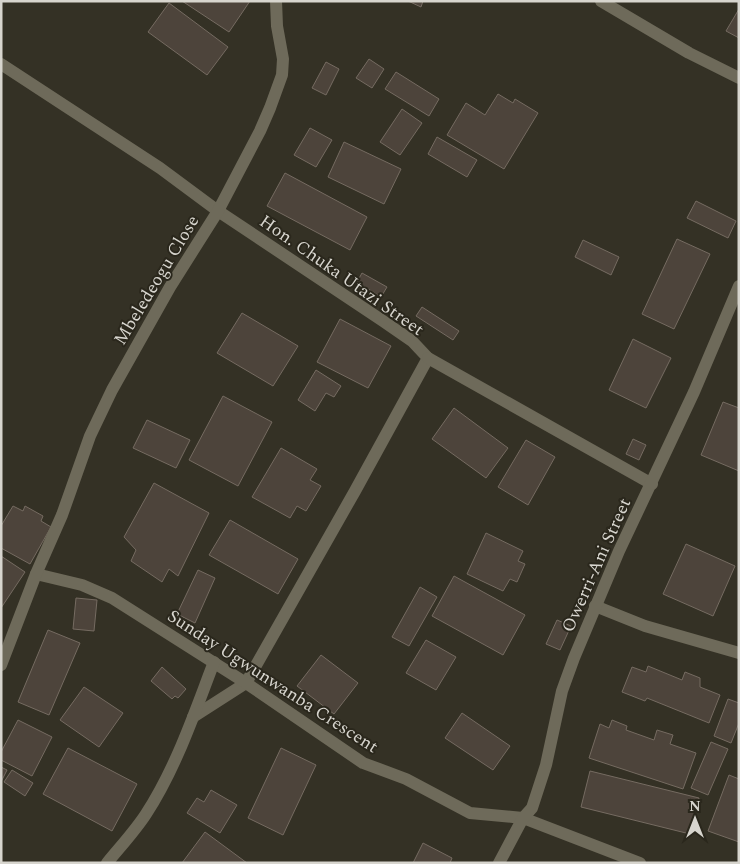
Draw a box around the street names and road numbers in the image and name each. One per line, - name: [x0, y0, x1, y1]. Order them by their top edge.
- street label: Hon. Chuka Utazi Street: [254, 208, 430, 343]
- street label: Mbeledeogu Close: [107, 210, 206, 350]
- street label: Owerri-Ani Street: [555, 494, 638, 637]
- street label: Sunday Ugwunwanba Crescent: [162, 603, 384, 760]

